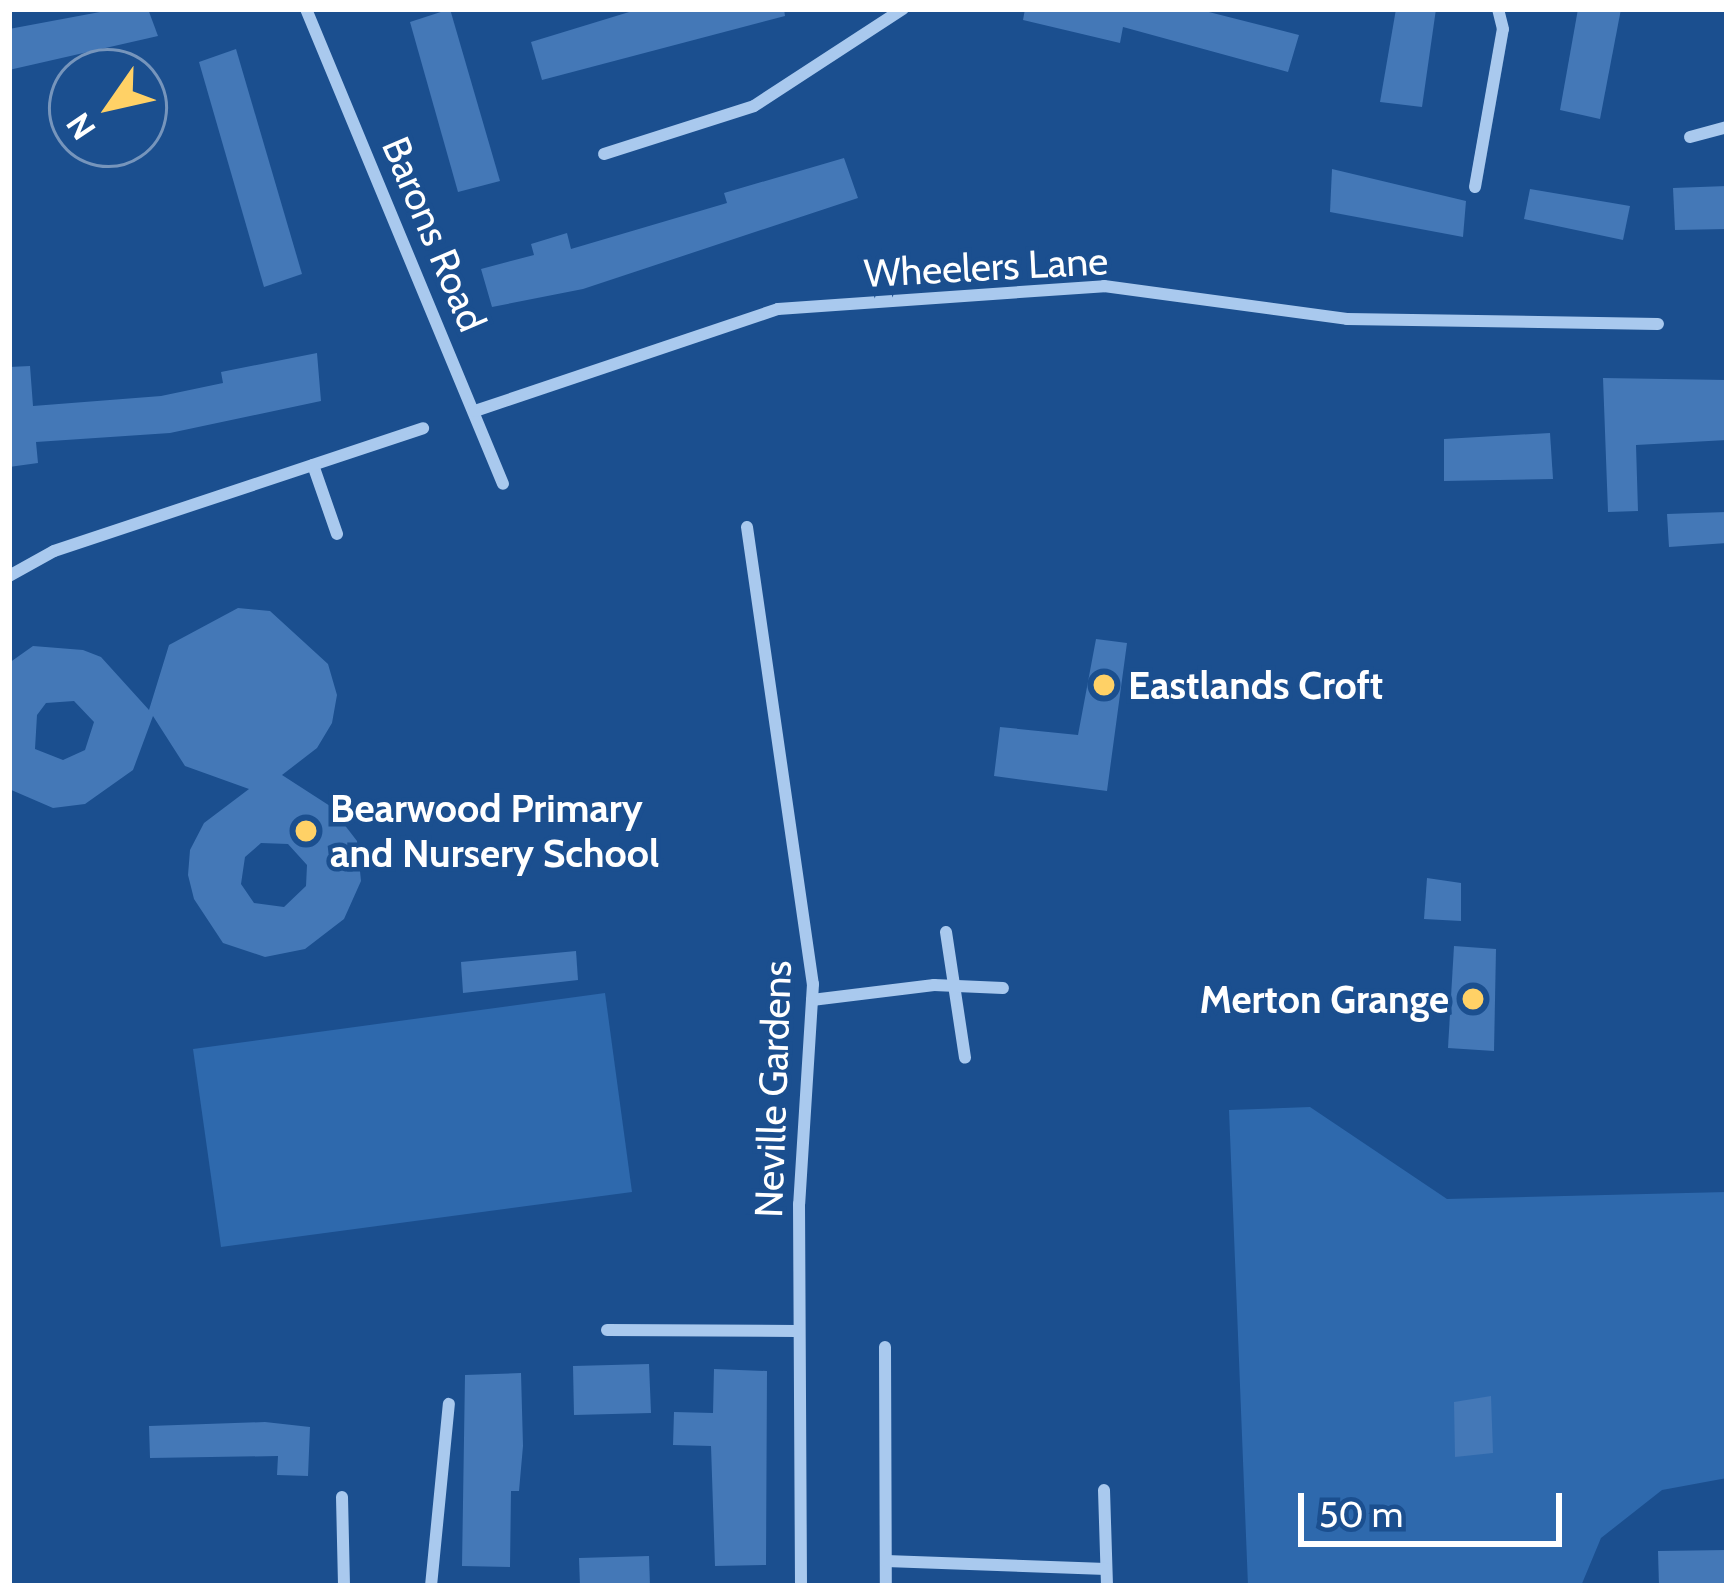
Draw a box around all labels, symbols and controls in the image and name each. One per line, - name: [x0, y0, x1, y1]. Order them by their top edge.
- north arrow: [48, 48, 168, 168]
- text: N: [58, 106, 104, 147]
- street label: Barons Road: [372, 130, 496, 338]
- street label: Wheelers Lane: [863, 237, 1109, 297]
- place label: Eastlands Croft: [1128, 662, 1383, 708]
- marker: Eastlands Croft: [1091, 672, 1117, 698]
- place label: Bearwood Primary and Nursery School: [330, 786, 659, 877]
- marker: Bearwood Primary and Nursery School: [293, 818, 319, 844]
- street label: Neville Gardens: [745, 960, 801, 1218]
- place label: Merton Grange: [1199, 976, 1449, 1022]
- marker: Merton Grange: [1460, 986, 1486, 1012]
- scale bar: [1304, 1469, 1568, 1543]
- text: 50 m: [1319, 1492, 1403, 1536]

